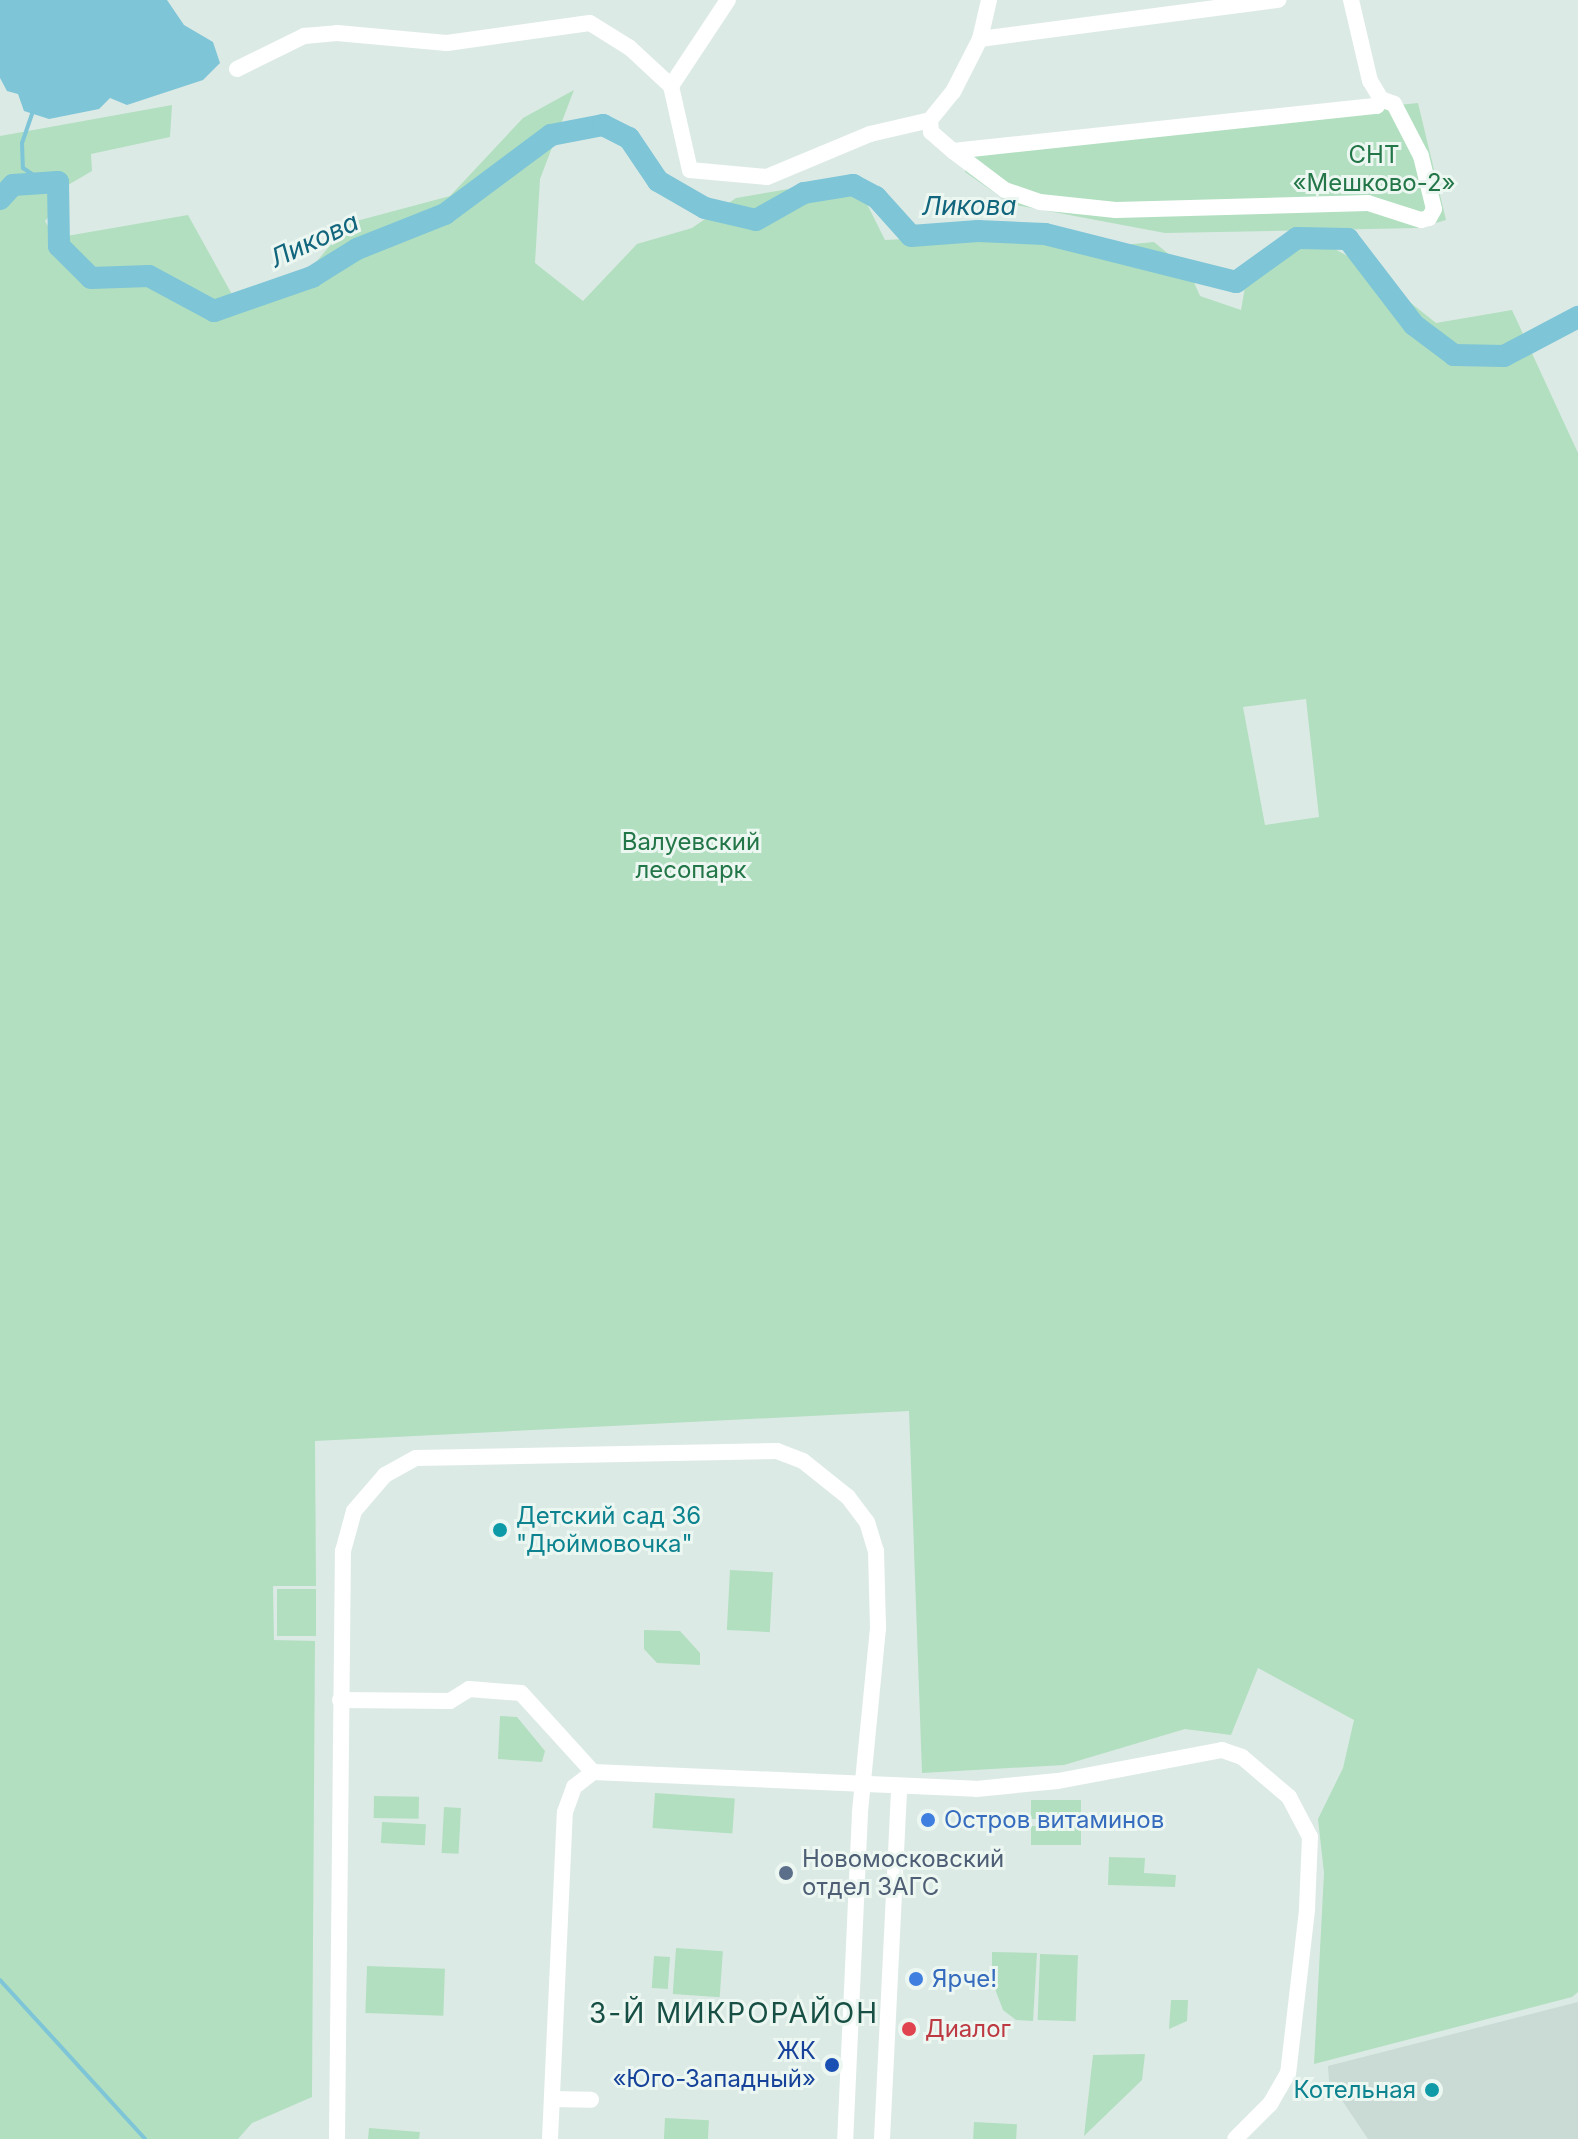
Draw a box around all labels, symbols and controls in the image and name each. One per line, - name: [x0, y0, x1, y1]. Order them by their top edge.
- park label: СНТ «Мешково-2»: [1292, 141, 1456, 197]
- water label: Ликова: [922, 190, 1016, 222]
- water label: Ликова: [265, 206, 363, 274]
- park label: Валуевский лесопарк: [622, 828, 760, 884]
- place label: Детский сад 36 "Дюймовочка": [516, 1502, 701, 1558]
- marker: Детский сад 36 "Дюймовочка": [491, 1521, 509, 1539]
- place label: Остров витаминов: [944, 1806, 1164, 1834]
- marker: Остров витаминов: [919, 1811, 937, 1829]
- place label: Новомосковский отдел ЗАГС: [802, 1845, 1004, 1901]
- marker: Новомосковский отдел ЗАГС: [777, 1864, 795, 1882]
- place label: Ярче!: [932, 1965, 997, 1993]
- marker: Ярче!: [907, 1970, 925, 1988]
- district label: 3-Й МИКРОРАЙОН: [589, 1996, 879, 2030]
- place label: Диалог: [925, 2015, 1011, 2043]
- marker: Диалог: [900, 2020, 918, 2038]
- place label: ЖК «Юго-Западный»: [612, 2037, 816, 2093]
- marker: ЖК «Юго-Западный»: [823, 2056, 841, 2074]
- place label: Котельная: [1293, 2076, 1416, 2104]
- marker: Котельная: [1423, 2081, 1441, 2099]

